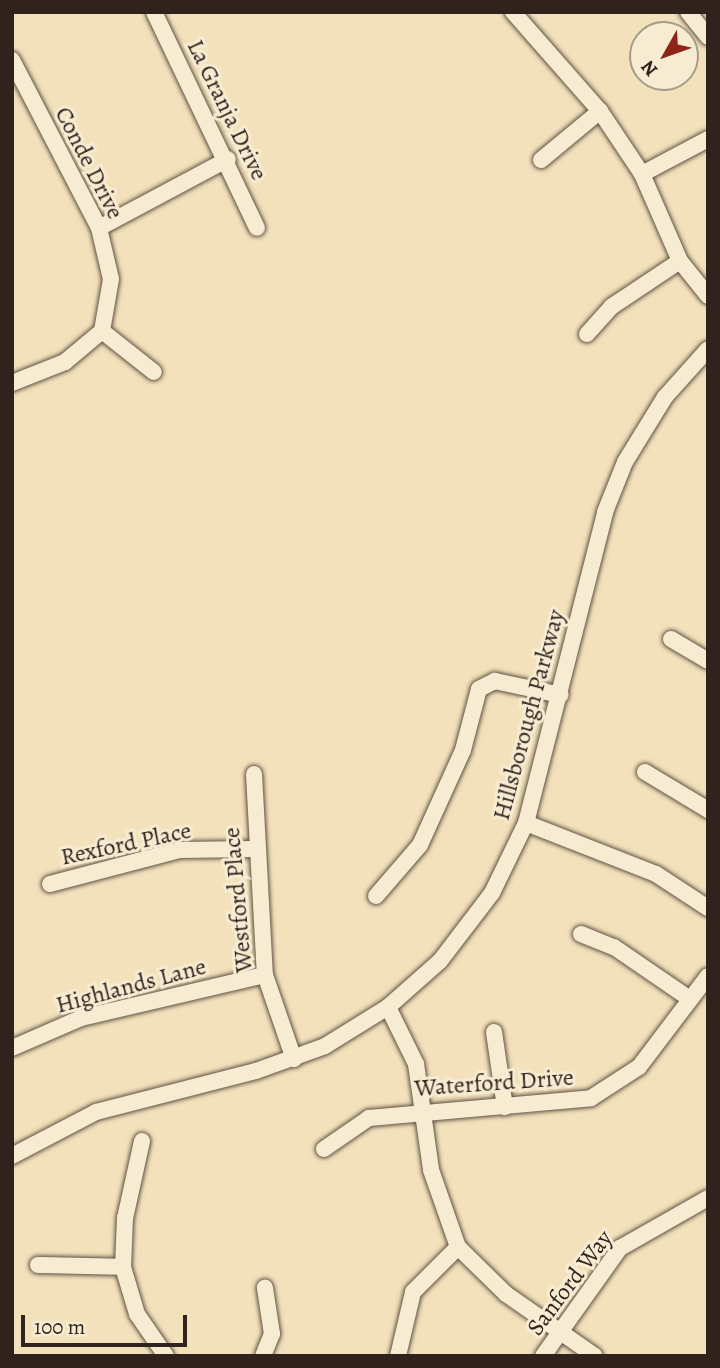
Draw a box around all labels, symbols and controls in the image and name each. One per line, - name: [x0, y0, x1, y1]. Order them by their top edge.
- north arrow: [629, 21, 699, 91]
- street label: La Granja Drive: [181, 35, 273, 185]
- text: N: [635, 55, 664, 82]
- street label: Conde Drive: [48, 102, 130, 224]
- street label: Hillsborough Parkway: [487, 607, 571, 823]
- street label: Rexford Place: [58, 816, 194, 872]
- street label: Westford Place: [217, 826, 259, 974]
- street label: Highlands Lane: [53, 952, 209, 1020]
- street label: Waterford Drive: [413, 1063, 575, 1103]
- street label: Sanford Way: [521, 1225, 619, 1341]
- scale bar: [24, 1302, 191, 1346]
- text: 100 m: [34, 1313, 85, 1341]

